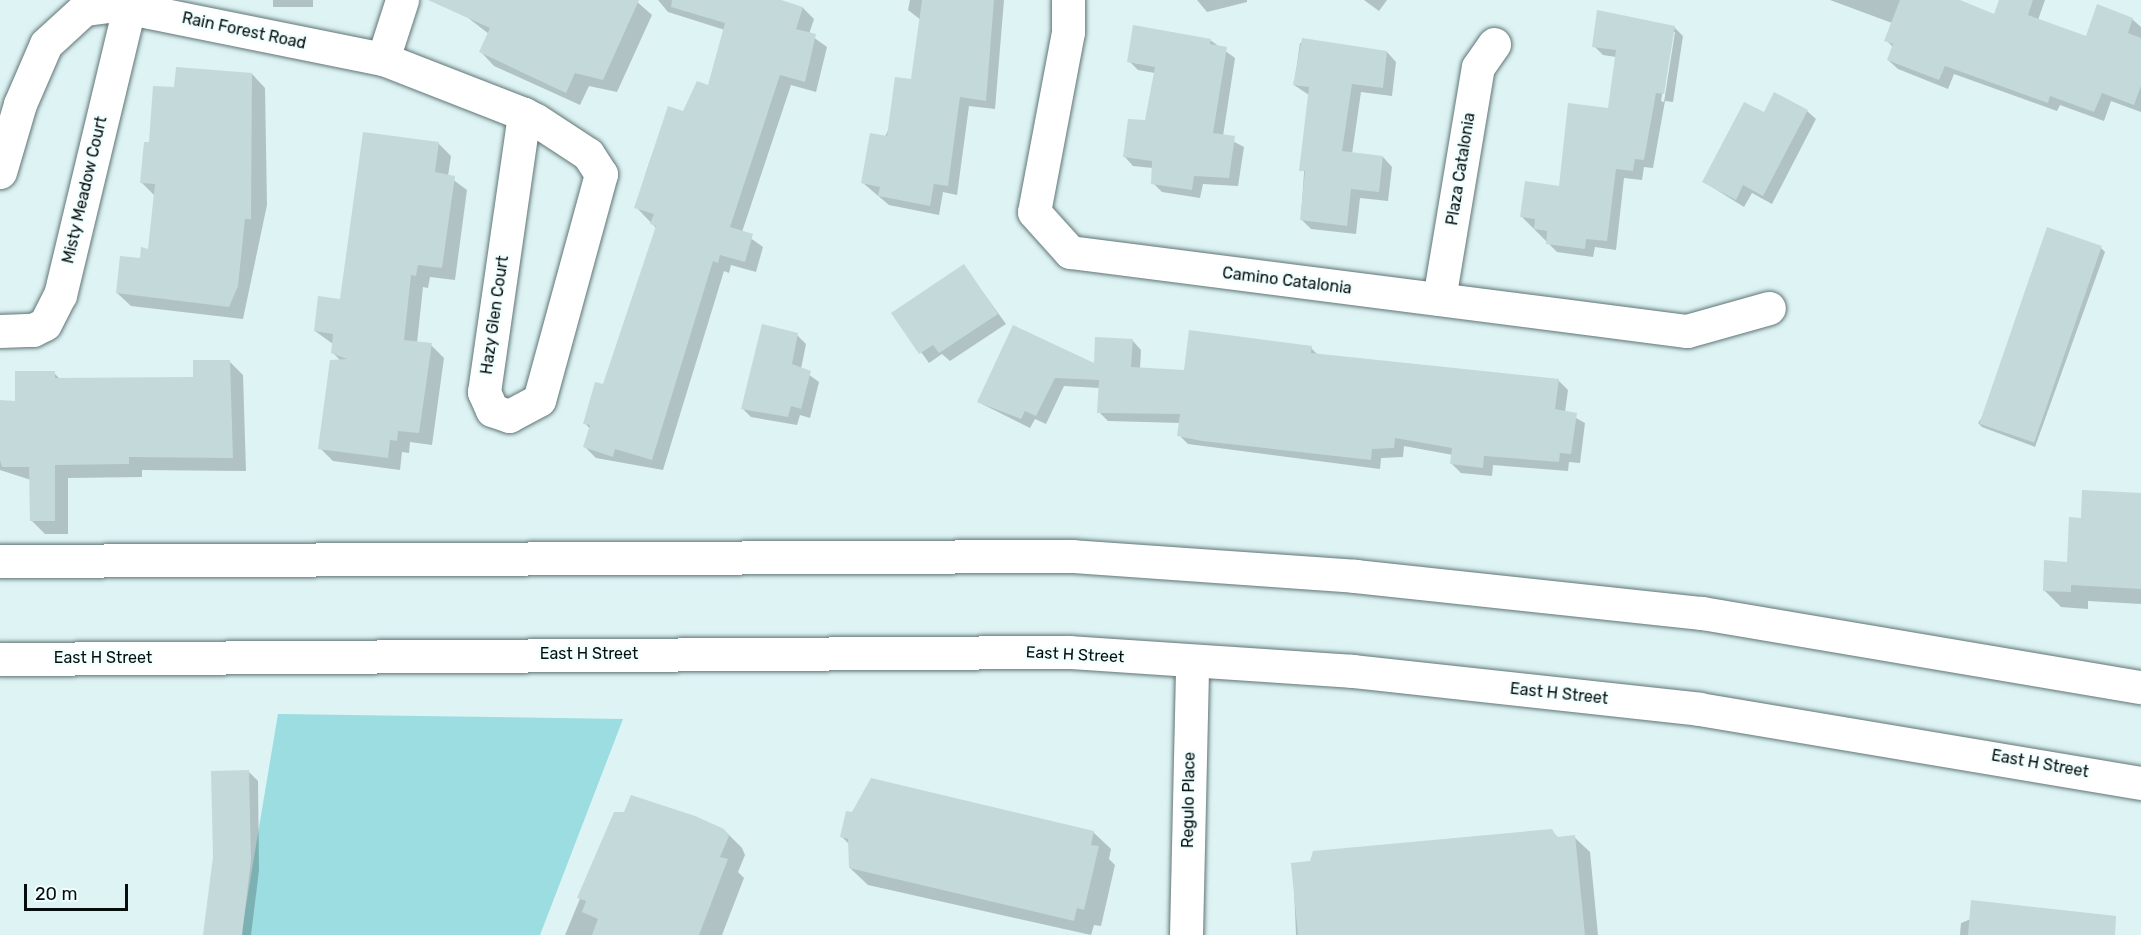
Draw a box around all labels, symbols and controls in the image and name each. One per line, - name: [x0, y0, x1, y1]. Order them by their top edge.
- street label: Rain Forest Road: [180, 8, 308, 54]
- street label: Plaza Catalonia: [1443, 111, 1479, 227]
- street label: Misty Meadow Court: [59, 114, 111, 266]
- street label: Hazy Glen Court: [477, 254, 513, 376]
- street label: Camino Catalonia: [1221, 264, 1353, 298]
- street label: East H Street: [1025, 643, 1125, 667]
- street label: East H Street: [540, 644, 638, 664]
- street label: East H Street: [54, 648, 152, 668]
- street label: East H Street: [1509, 679, 1609, 709]
- street label: East H Street: [1990, 746, 2090, 782]
- street label: Regulo Place: [1179, 752, 1199, 848]
- scale bar: [27, 872, 130, 910]
- text: 20 m: [35, 883, 77, 905]

